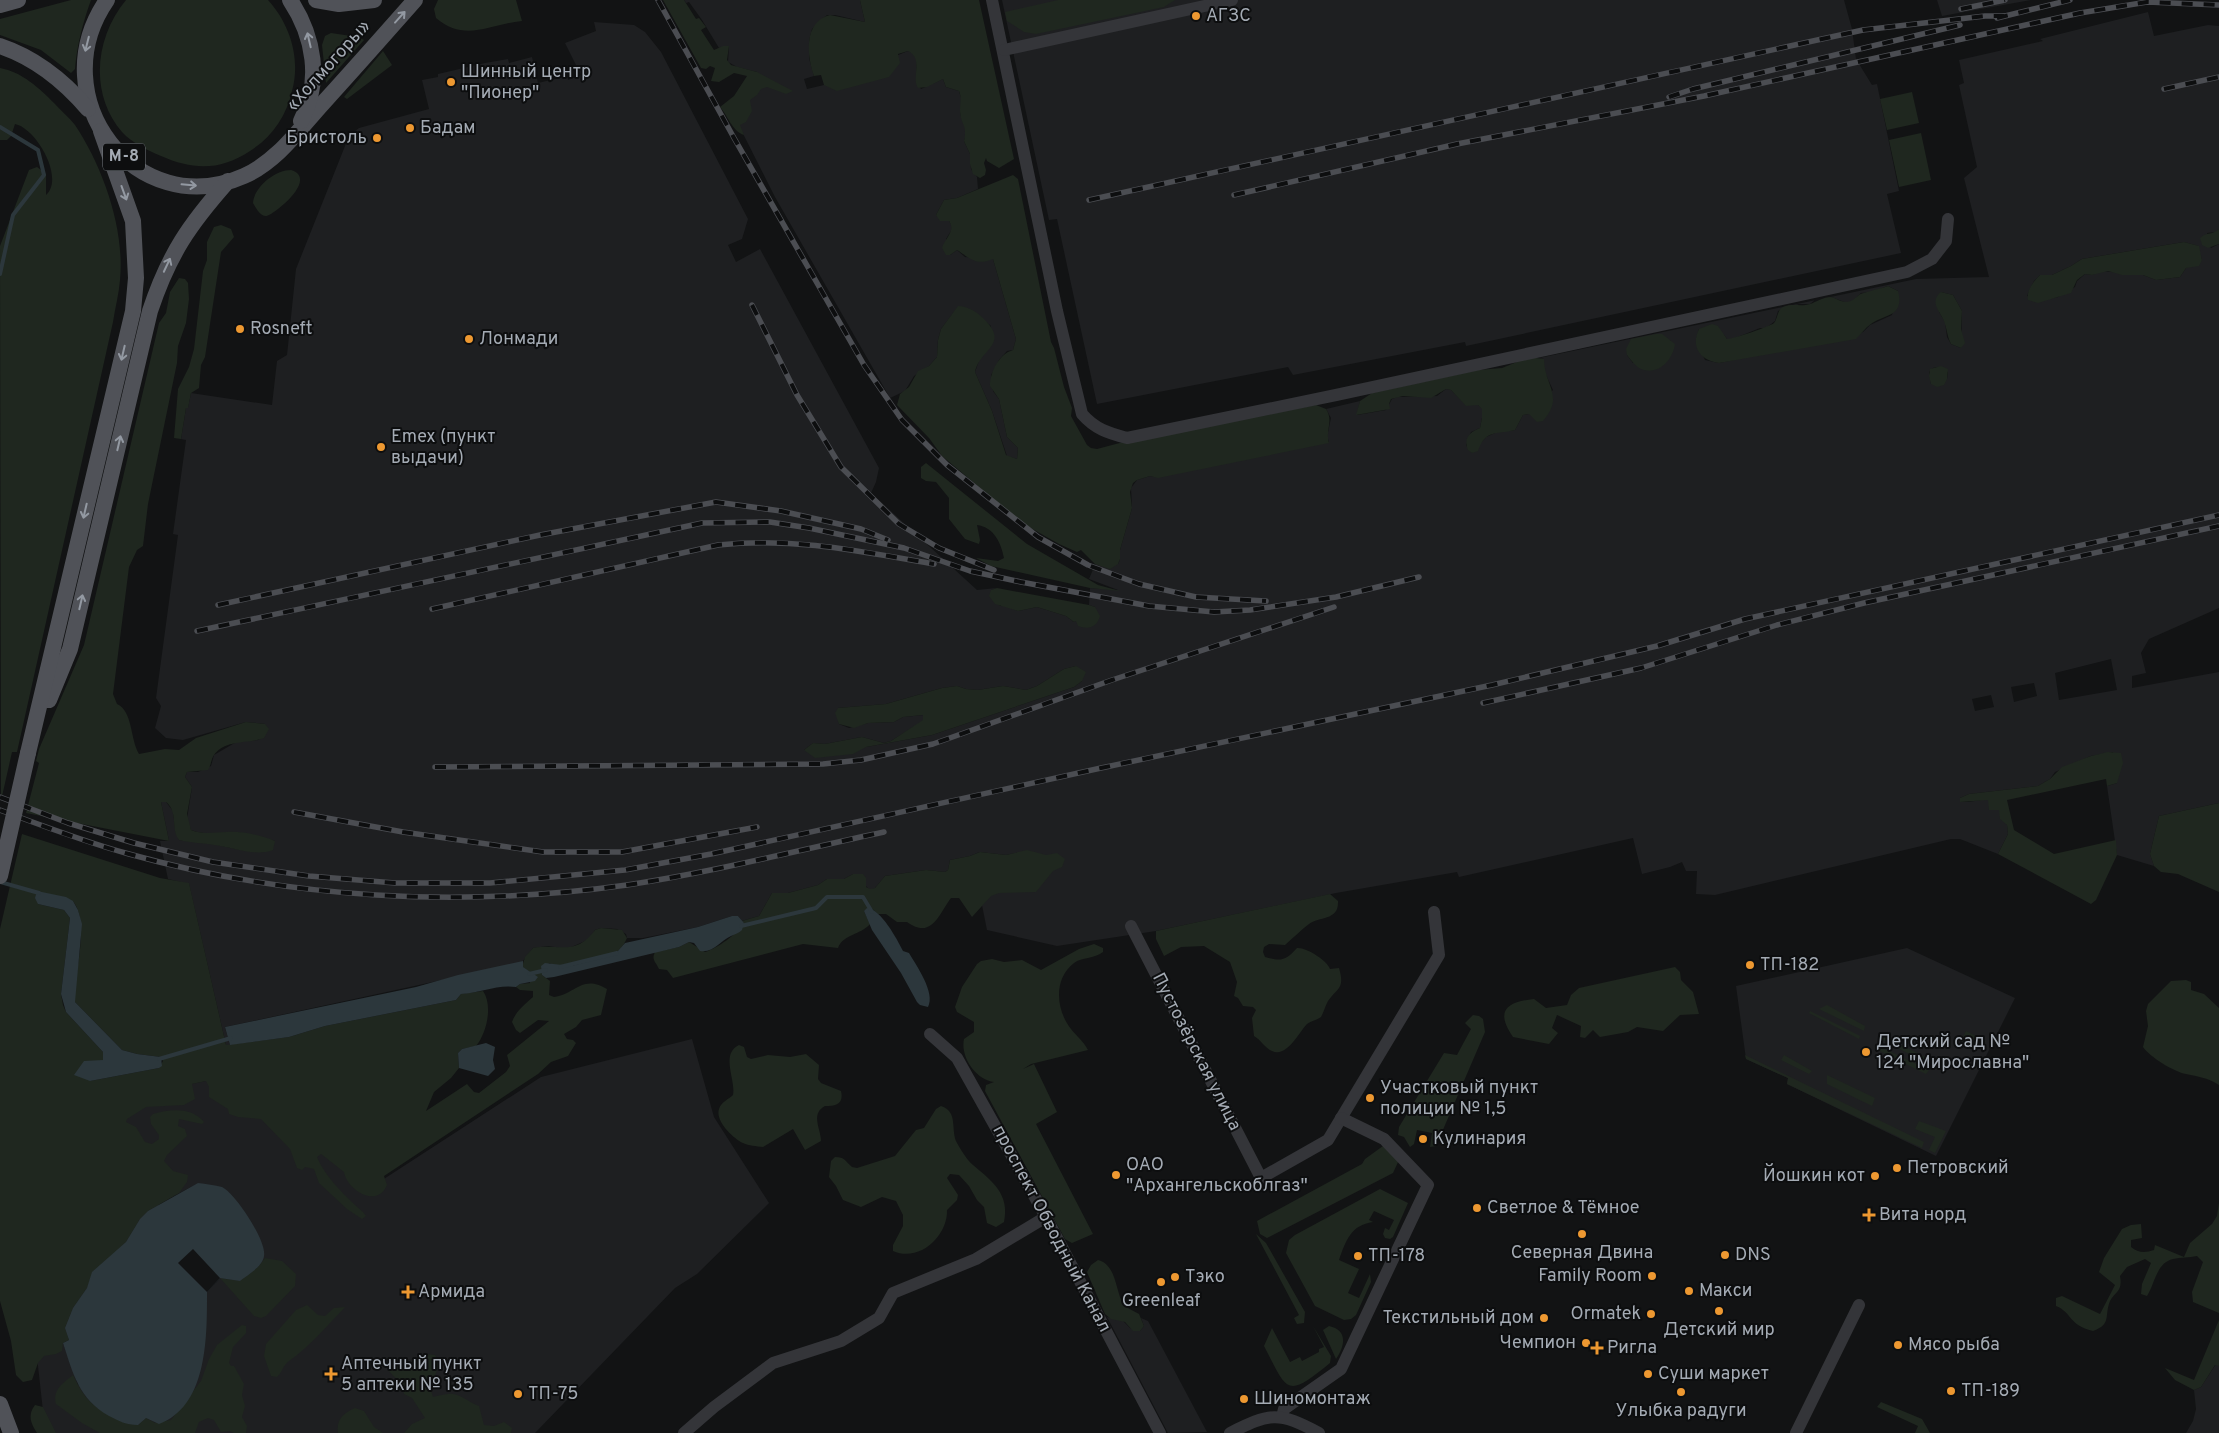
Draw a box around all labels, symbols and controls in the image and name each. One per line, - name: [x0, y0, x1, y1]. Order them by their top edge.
- place label: АГЗС: [1206, 5, 1251, 28]
- marker: АГЗС: [1190, 10, 1202, 22]
- one-way arrow: [394, 11, 406, 24]
- street label: «Холмогоры»: [282, 16, 376, 116]
- one-way arrow: [304, 32, 313, 48]
- one-way arrow: [82, 35, 91, 51]
- place label: Шинный центр "Пионер": [461, 61, 591, 105]
- marker: Шинный центр "Пионер": [445, 76, 457, 88]
- place label: Бадам: [420, 117, 476, 140]
- marker: Бадам: [404, 122, 416, 134]
- place label: Бристоль: [286, 127, 367, 150]
- marker: Бристоль: [371, 132, 383, 144]
- road number: М-8: [103, 144, 145, 170]
- one-way arrow: [181, 180, 197, 189]
- one-way arrow: [120, 185, 129, 201]
- one-way arrow: [163, 258, 173, 273]
- place label: Rosneft: [250, 318, 313, 341]
- marker: Rosneft: [234, 323, 246, 335]
- place label: Лонмади: [479, 328, 558, 351]
- marker: Лонмади: [463, 333, 475, 345]
- one-way arrow: [118, 345, 127, 361]
- place label: Emex (пункт выдачи): [391, 426, 495, 470]
- one-way arrow: [115, 436, 124, 452]
- marker: Emex (пункт выдачи): [375, 441, 387, 453]
- one-way arrow: [80, 503, 89, 519]
- one-way arrow: [77, 594, 86, 610]
- place label: ТП-182: [1760, 954, 1819, 977]
- marker: ТП-182: [1744, 959, 1756, 971]
- street label: Пустозёрская улица: [1146, 969, 1246, 1135]
- place label: Детский сад № 124 "Мирославна": [1876, 1031, 2029, 1075]
- marker: Детский сад № 124 "Мирославна": [1860, 1046, 1872, 1058]
- place label: Участковый пункт полиции № 1,5: [1380, 1077, 1538, 1121]
- marker: Участковый пункт полиции № 1,5: [1364, 1092, 1376, 1104]
- street label: проспект Обводный Канал: [987, 1122, 1115, 1336]
- place label: Кулинария: [1433, 1128, 1526, 1151]
- marker: Кулинария: [1417, 1133, 1429, 1145]
- place label: ОАО "Архангельскоблгаз": [1126, 1154, 1308, 1198]
- place label: Петровский: [1907, 1157, 2009, 1180]
- marker: Петровский: [1891, 1162, 1903, 1174]
- place label: Йошкин кот: [1763, 1163, 1865, 1188]
- marker: ОАО "Архангельскоблгаз": [1110, 1169, 1122, 1181]
- marker: Йошкин кот: [1869, 1170, 1881, 1182]
- place label: Светлое & Тёмное: [1487, 1197, 1640, 1220]
- marker: Светлое & Тёмное: [1471, 1202, 1483, 1214]
- place label: Вита норд: [1879, 1204, 1967, 1227]
- marker: Вита норд: [1863, 1209, 1875, 1221]
- marker: Северная Двина: [1576, 1228, 1588, 1240]
- place label: Северная Двина: [1511, 1242, 1653, 1265]
- place label: DNS: [1735, 1244, 1771, 1267]
- place label: ТП-178: [1368, 1245, 1425, 1268]
- marker: DNS: [1719, 1249, 1731, 1261]
- marker: ТП-178: [1352, 1250, 1364, 1262]
- place label: Family Room: [1538, 1265, 1642, 1288]
- place label: Тэко: [1185, 1266, 1225, 1289]
- marker: Family Room: [1646, 1270, 1658, 1282]
- marker: Тэко: [1169, 1271, 1181, 1283]
- marker: Greenleaf: [1155, 1276, 1167, 1288]
- place label: Макси: [1699, 1280, 1752, 1303]
- place label: Армида: [418, 1281, 485, 1304]
- marker: Макси: [1683, 1285, 1695, 1297]
- marker: Армида: [402, 1286, 414, 1298]
- place label: Greenleaf: [1122, 1290, 1200, 1313]
- place label: Ormatek: [1570, 1303, 1641, 1326]
- marker: Детский мир: [1713, 1305, 1725, 1317]
- place label: Текстильный дом: [1383, 1307, 1534, 1330]
- marker: Ormatek: [1645, 1308, 1657, 1320]
- marker: Текстильный дом: [1538, 1312, 1550, 1324]
- place label: Детский мир: [1663, 1319, 1775, 1342]
- place label: Чемпион: [1500, 1332, 1576, 1355]
- place label: Мясо рыба: [1908, 1334, 2000, 1357]
- marker: Чемпион: [1580, 1337, 1592, 1349]
- place label: Ригла: [1607, 1337, 1657, 1360]
- marker: Мясо рыба: [1892, 1339, 1904, 1351]
- marker: Ригла: [1591, 1342, 1603, 1354]
- place label: Аптечный пункт 5 аптеки № 135: [341, 1353, 481, 1397]
- place label: Суши маркет: [1658, 1363, 1769, 1386]
- marker: Аптечный пункт 5 аптеки № 135: [325, 1368, 337, 1380]
- marker: Суши маркет: [1642, 1368, 1654, 1380]
- place label: ТП-189: [1961, 1380, 2020, 1403]
- place label: ТП-75: [528, 1383, 579, 1406]
- marker: ТП-189: [1945, 1385, 1957, 1397]
- marker: Улыбка радуги: [1675, 1386, 1687, 1398]
- marker: ТП-75: [512, 1388, 524, 1400]
- place label: Шиномонтаж: [1254, 1388, 1371, 1411]
- marker: Шиномонтаж: [1238, 1393, 1250, 1405]
- place label: Улыбка радуги: [1616, 1400, 1747, 1423]

